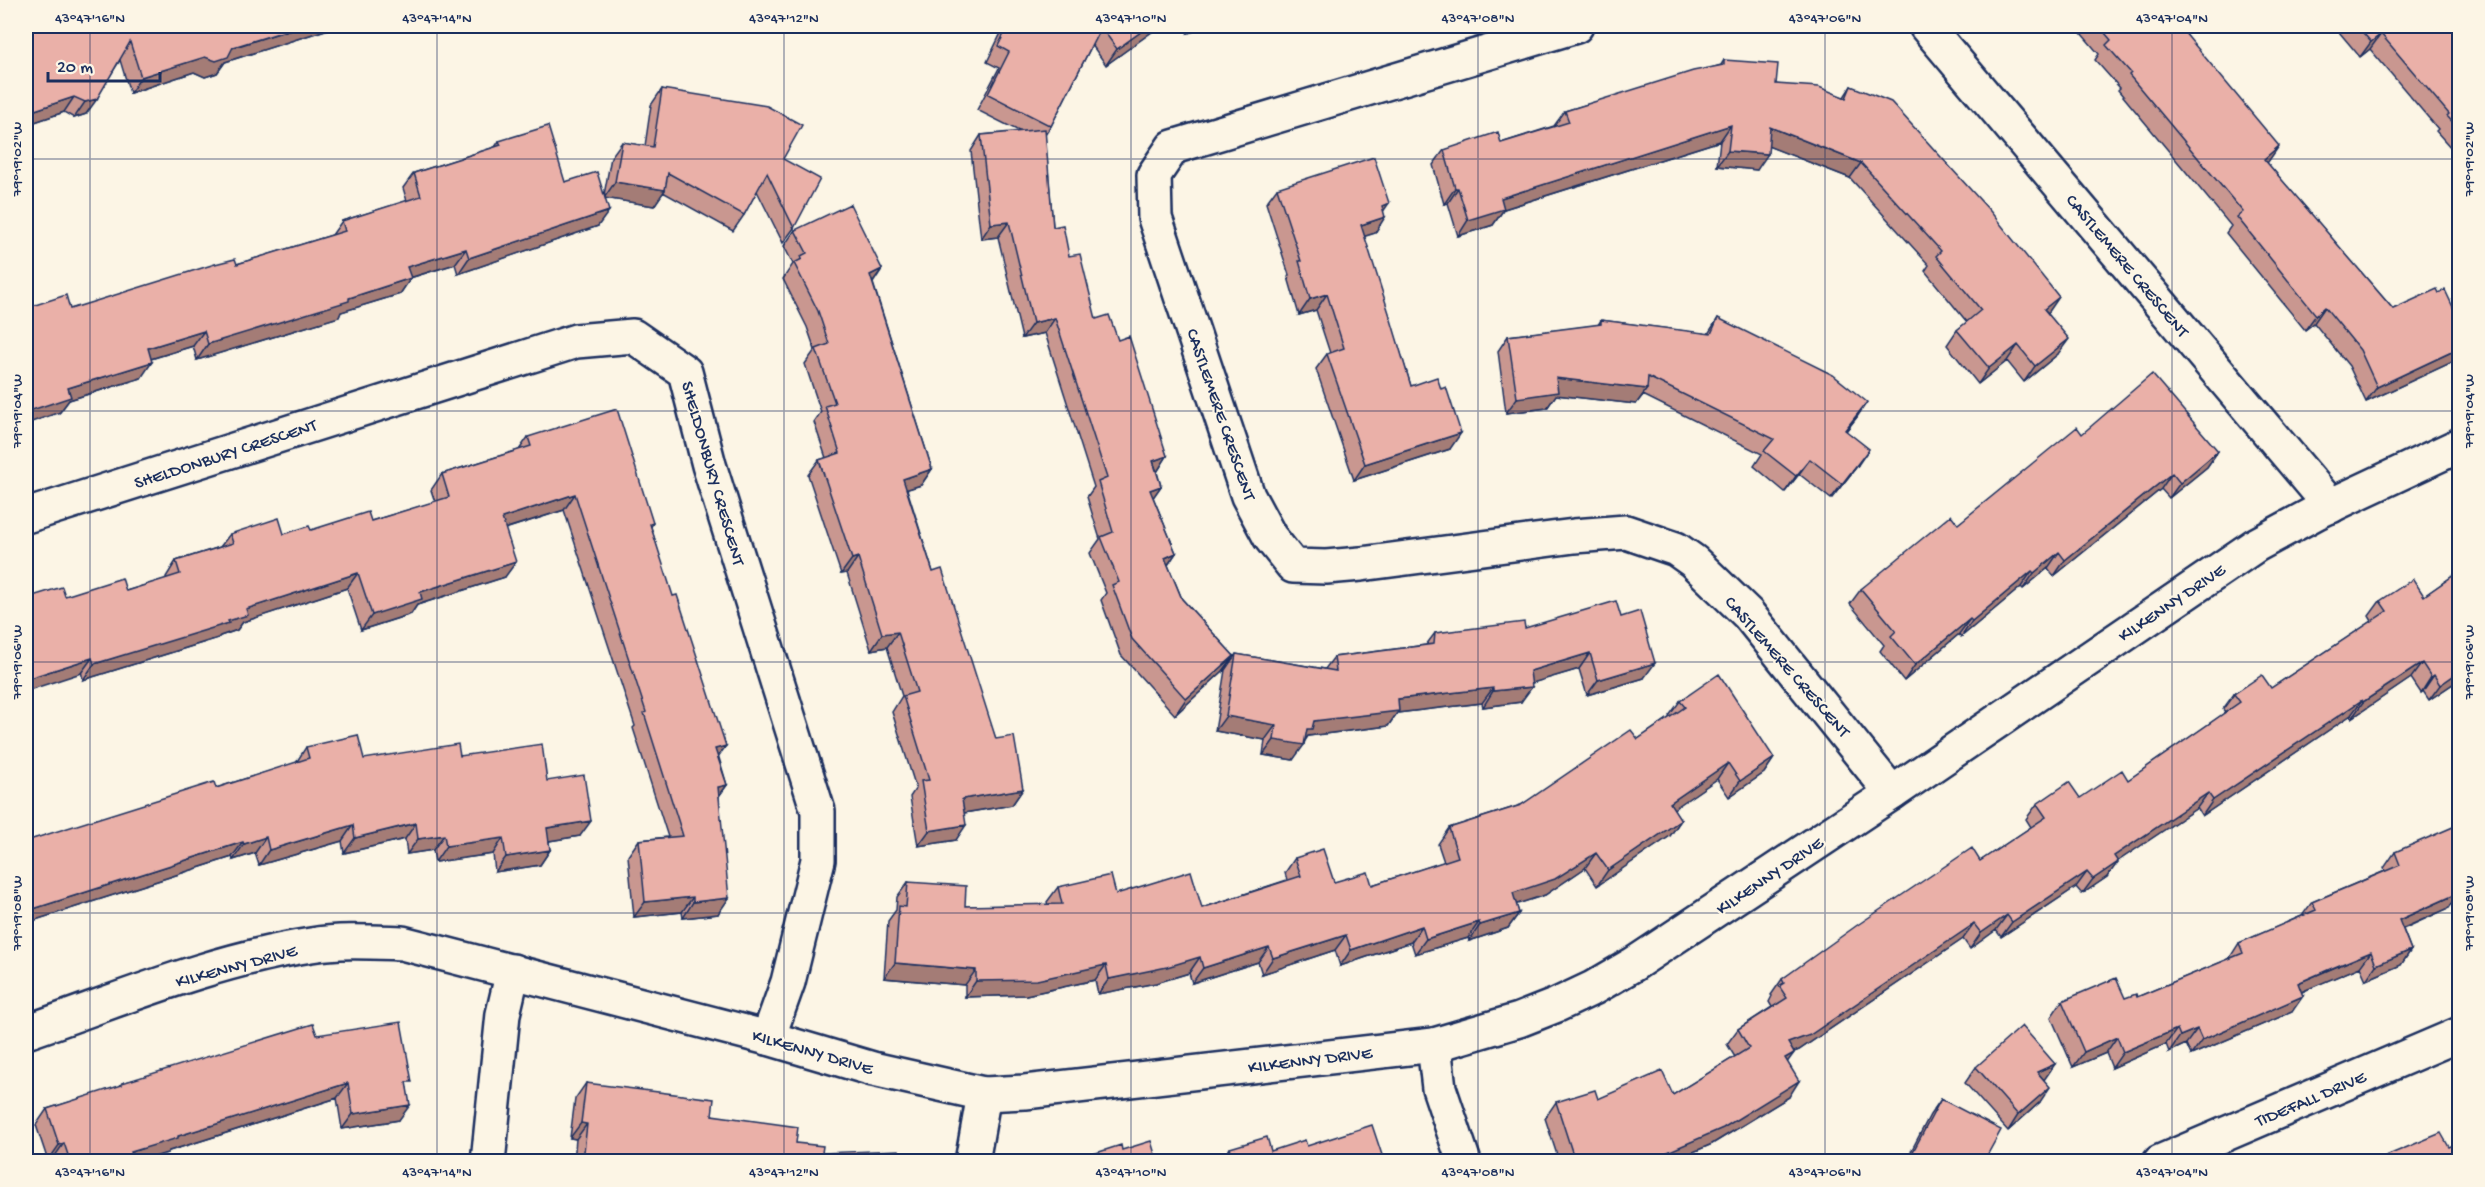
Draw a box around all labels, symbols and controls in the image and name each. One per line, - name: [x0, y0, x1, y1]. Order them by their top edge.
- text: 43°47'16"N: [55, 10, 125, 28]
- text: 43°47'14"N: [402, 10, 472, 28]
- text: 43°47'12"N: [749, 10, 819, 28]
- text: 43°47'10"N: [1096, 10, 1167, 28]
- text: 43°47'08"N: [1441, 10, 1515, 28]
- text: 43°47'06"N: [1789, 10, 1861, 28]
- text: 43°47'04"N: [2136, 10, 2208, 28]
- scale bar: [48, 45, 160, 83]
- text: 20 m: [57, 58, 93, 79]
- text: 79°19'02"W: [9, 122, 27, 197]
- text: 79°19'02"W: [2461, 122, 2479, 197]
- street label: CASTLEMERE CRESCENT: [2060, 191, 2193, 343]
- street label: CASTLEMERE CRESCENT: [1180, 326, 1259, 505]
- text: 79°19'04"W: [9, 374, 27, 449]
- text: 79°19'04"W: [2461, 374, 2479, 449]
- street label: SHELDONBURY CRESCENT: [675, 379, 748, 569]
- street label: SHELDONBURY CRESCENT: [132, 416, 321, 495]
- street label: KILKENNY DRIVE: [2115, 560, 2231, 648]
- street label: CASTLEMERE CRESCENT: [1719, 593, 1854, 743]
- text: 79°19'06"W: [9, 624, 27, 700]
- text: 79°19'06"W: [2461, 624, 2479, 700]
- street label: KILKENNY DRIVE: [1713, 833, 1829, 921]
- text: 79°19'08"W: [9, 875, 27, 952]
- text: 79°19'08"W: [2461, 875, 2479, 952]
- street label: KILKENNY DRIVE: [174, 941, 300, 994]
- street label: KILKENNY DRIVE: [749, 1026, 876, 1081]
- street label: KILKENNY DRIVE: [1247, 1043, 1374, 1080]
- street label: TIDEFALL DRIVE: [2252, 1067, 2370, 1133]
- text: 43°47'16"N: [55, 1164, 125, 1182]
- text: 43°47'14"N: [402, 1164, 472, 1182]
- text: 43°47'12"N: [749, 1164, 819, 1182]
- text: 43°47'10"N: [1096, 1164, 1167, 1182]
- text: 43°47'08"N: [1441, 1164, 1515, 1182]
- text: 43°47'06"N: [1789, 1164, 1861, 1182]
- text: 43°47'04"N: [2136, 1164, 2208, 1182]

